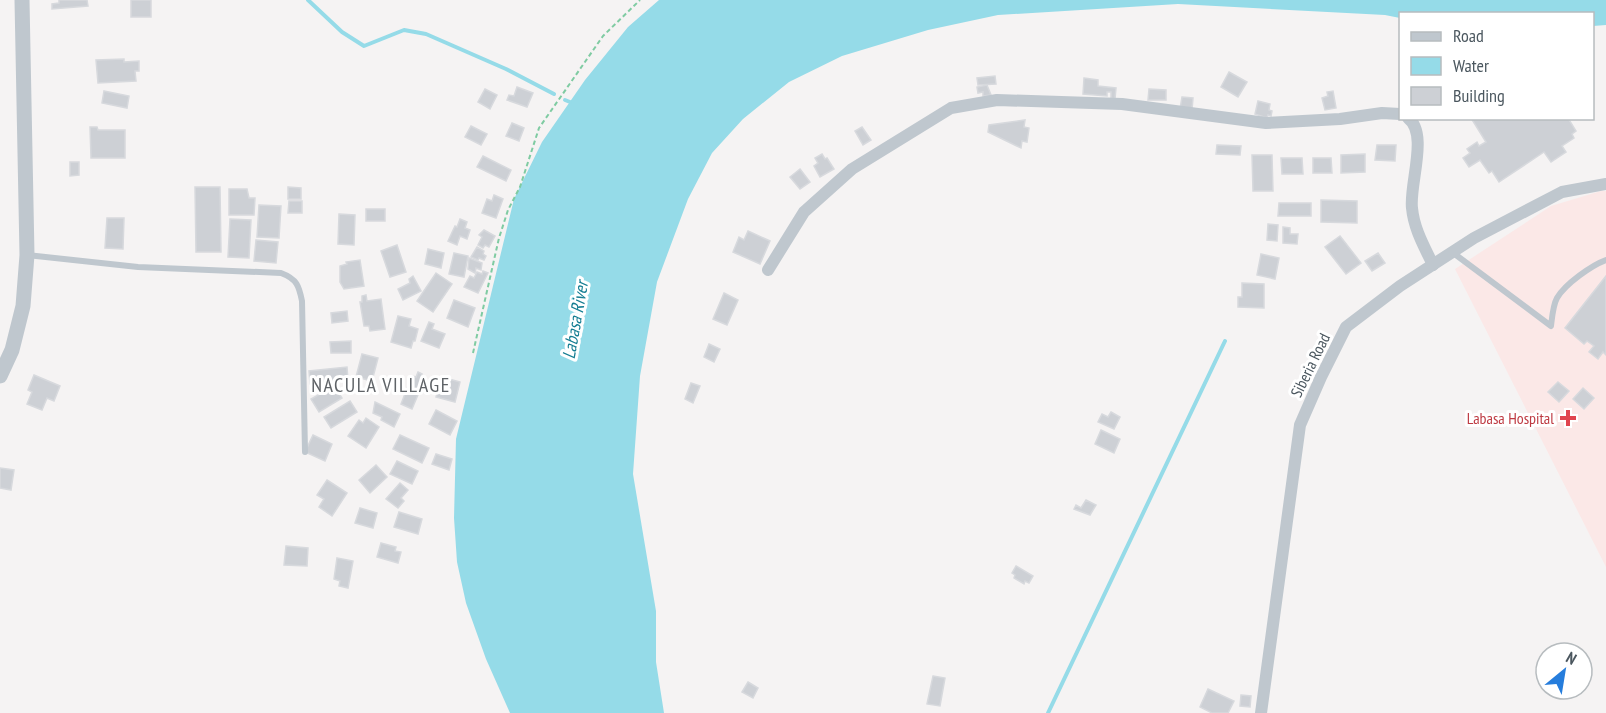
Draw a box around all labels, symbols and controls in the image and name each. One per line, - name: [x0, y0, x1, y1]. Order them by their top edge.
- legend: [1399, 12, 1594, 120]
- text: Road: [1453, 24, 1484, 47]
- text: Water: [1453, 54, 1489, 77]
- text: Building: [1453, 84, 1505, 107]
- water label: Labasa River: [557, 276, 594, 361]
- street label: Siberia Road: [1286, 330, 1334, 400]
- district label: NACULA VILLAGE: [311, 372, 451, 398]
- place label: Labasa Hospital: [1467, 408, 1554, 428]
- marker: Labasa Hospital: [1559, 409, 1577, 427]
- north arrow: [1534, 641, 1594, 701]
- text: N: [1563, 647, 1580, 669]

